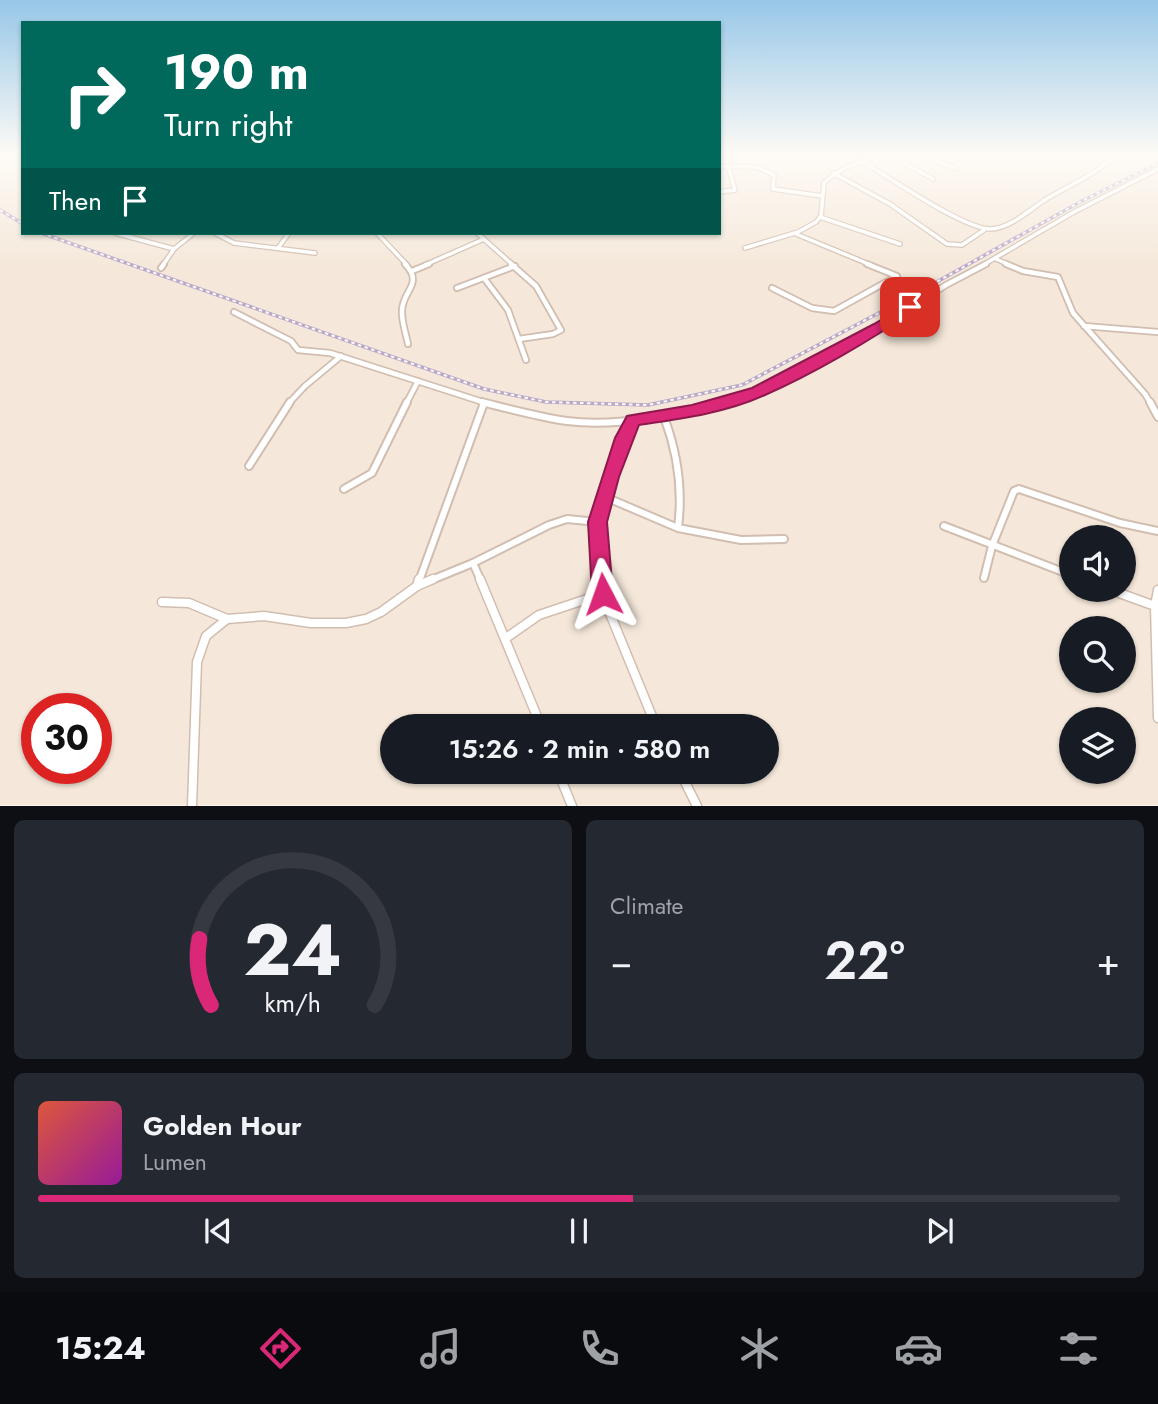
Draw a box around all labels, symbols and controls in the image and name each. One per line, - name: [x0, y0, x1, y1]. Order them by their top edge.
- text: 190 m: [164, 37, 309, 107]
- icon: right: [49, 49, 140, 140]
- text: Turn right: [164, 102, 293, 148]
- text: Then: [49, 182, 102, 220]
- icon: arrive: [116, 182, 154, 220]
- pin: [880, 277, 940, 337]
- icon: arrive: [891, 288, 929, 326]
- map controls: [1059, 525, 1136, 784]
- button: sound: [1059, 525, 1136, 602]
- position arrow: [566, 557, 640, 631]
- button: search: [1059, 616, 1136, 693]
- speed limit sign: 30: [21, 693, 112, 784]
- button: layers: [1059, 707, 1136, 784]
- text: 15:26 · 2 min · 580 m: [449, 730, 710, 768]
- text: Climate: [610, 889, 683, 923]
- text: 24: [244, 898, 342, 1003]
- text: 22°: [824, 923, 905, 999]
- text: −: [610, 934, 632, 989]
- text: +: [1097, 934, 1120, 989]
- text: km/h: [265, 985, 321, 1021]
- text: Golden Hour: [143, 1107, 302, 1145]
- text: Lumen: [143, 1145, 207, 1179]
- icon: previous: [199, 1212, 237, 1250]
- icon: pause: [560, 1212, 598, 1250]
- icon: next: [921, 1212, 959, 1250]
- icon: directions: [256, 1324, 305, 1373]
- icon: music: [416, 1324, 465, 1373]
- icon: phone: [575, 1324, 624, 1373]
- icon: climate: [735, 1324, 784, 1373]
- icon: car: [894, 1324, 943, 1373]
- icon: filters: [1054, 1324, 1103, 1373]
- text: 15:24: [55, 1325, 146, 1371]

